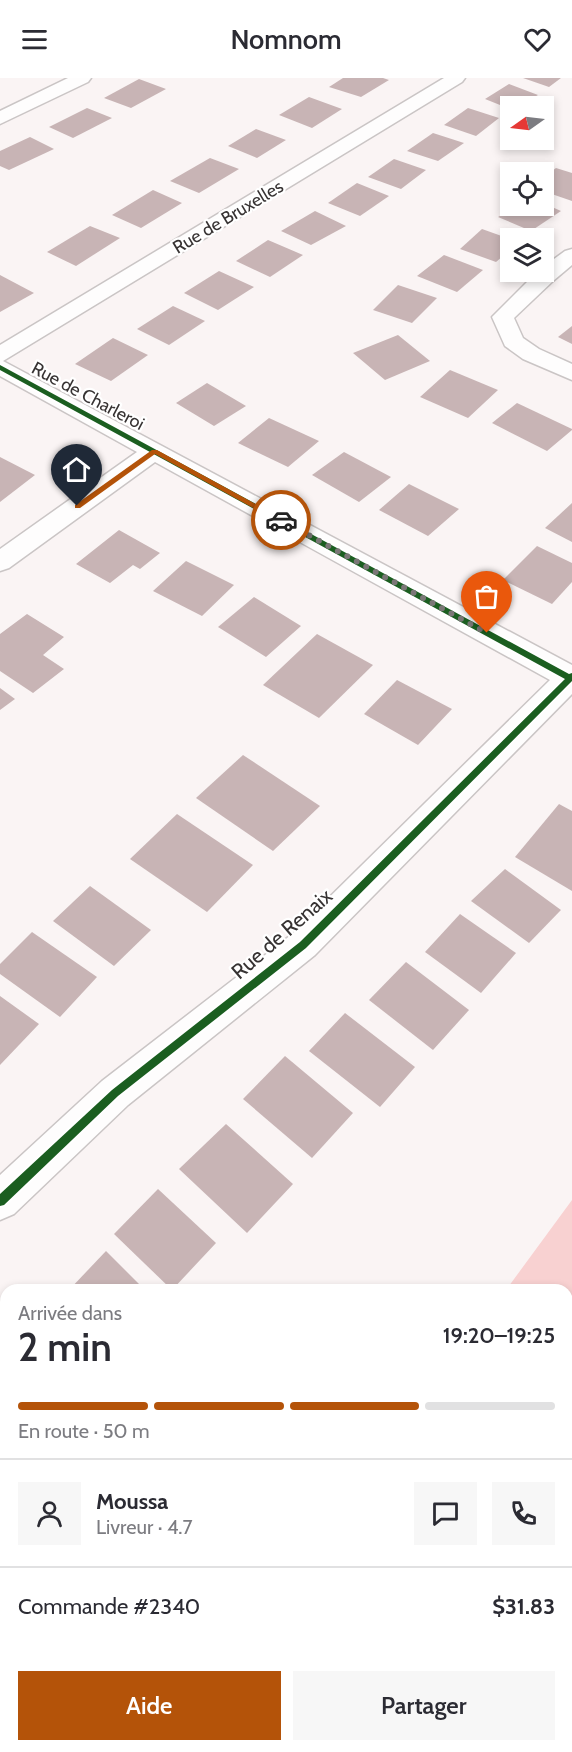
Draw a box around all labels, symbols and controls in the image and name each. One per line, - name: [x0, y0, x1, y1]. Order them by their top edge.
- icon: menu: [18, 23, 51, 56]
- text: Nomnom: [230, 23, 342, 56]
- icon: heart: [521, 23, 554, 56]
- north arrow: [500, 96, 554, 150]
- map controls: [500, 96, 554, 282]
- button: locate: [500, 162, 554, 216]
- street label: Rue de Bruxelles: [169, 175, 287, 259]
- button: layers: [500, 228, 554, 282]
- street label: Rue de Charleroi: [28, 357, 148, 435]
- pin: [51, 444, 102, 506]
- icon: home: [60, 453, 93, 486]
- courier: [251, 490, 311, 550]
- icon: car: [265, 504, 298, 537]
- pin: [461, 571, 512, 633]
- icon: bag: [470, 580, 503, 613]
- street label: Rue de Renaix: [226, 883, 337, 984]
- text: Arrivée dans: [18, 1301, 122, 1325]
- text: 19:20–19:25: [443, 1322, 555, 1349]
- text: 2 min: [18, 1323, 112, 1371]
- text: En route · 50 m: [18, 1419, 150, 1443]
- button: person: [18, 1482, 81, 1545]
- button: chat: [414, 1482, 477, 1545]
- button: phone: [492, 1482, 555, 1545]
- text: Moussa: [96, 1488, 168, 1515]
- text: Livreur · 4.7: [96, 1515, 192, 1539]
- text: Commande #2340: [18, 1593, 200, 1620]
- text: $31.83: [492, 1593, 555, 1620]
- button: Aide: [18, 1671, 281, 1740]
- button: Partager: [293, 1671, 555, 1740]

